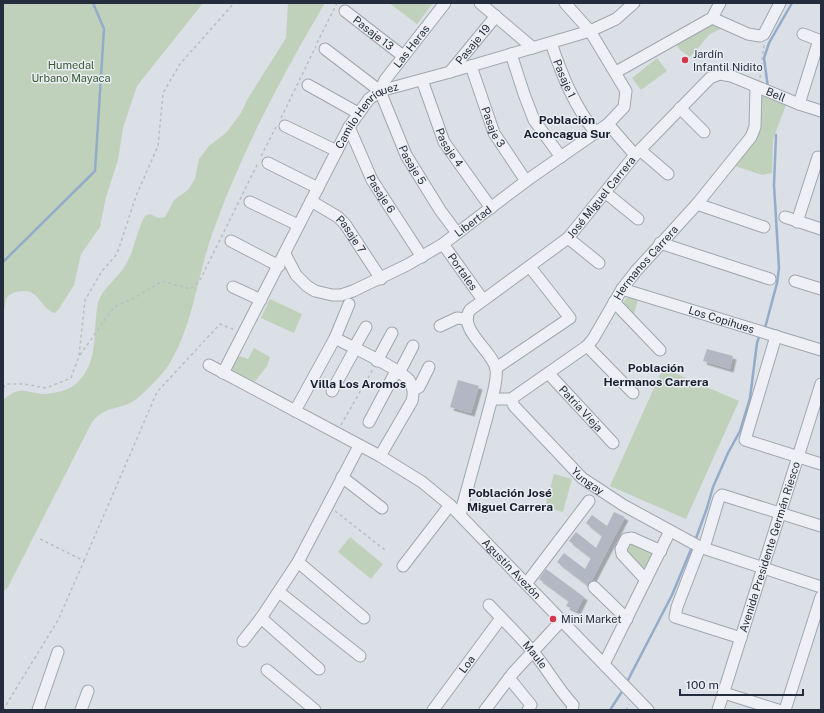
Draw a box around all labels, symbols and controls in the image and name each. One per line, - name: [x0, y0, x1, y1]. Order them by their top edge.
- street label: Pasaje 13: [351, 14, 396, 52]
- street label: Las Heras: [391, 22, 432, 70]
- street label: Pasaje 19: [453, 22, 493, 66]
- place label: Jardín Infantil Nidito: [693, 48, 763, 73]
- marker: Jardín Infantil Nidito: [680, 55, 690, 65]
- street label: Pasaje 1: [551, 57, 578, 100]
- park label: Humedal Urbano Mayaca: [31, 59, 111, 84]
- street label: Camilo Henríquez: [333, 80, 400, 151]
- street label: Bell: [764, 85, 787, 104]
- street label: Pasaje 3: [479, 105, 508, 150]
- district label: Población Aconcagua Sur: [524, 113, 611, 141]
- street label: Pasaje 4: [434, 126, 466, 169]
- street label: Pasaje 5: [397, 143, 429, 187]
- street label: José Miguel Carrera: [565, 154, 638, 240]
- street label: Pasaje 6: [364, 173, 398, 215]
- street label: Libertad: [452, 204, 494, 239]
- street label: Pasaje 7: [334, 213, 368, 255]
- street label: Hermanos Carrera: [611, 223, 680, 302]
- street label: Portales: [446, 251, 480, 293]
- street label: Los Copihues: [687, 304, 756, 335]
- district label: Población Hermanos Carrera: [603, 361, 709, 389]
- district label: Villa Los Aromos: [310, 377, 406, 391]
- street label: Patria Vieja: [557, 383, 605, 434]
- street label: Avenida Presidente Germán Riesco: [737, 460, 802, 634]
- street label: Yungay: [569, 465, 606, 497]
- district label: Población José Miguel Carrera: [467, 486, 553, 514]
- street label: Agustín Avezón: [480, 536, 543, 601]
- place label: Mini Market: [561, 613, 622, 625]
- marker: Mini Market: [548, 614, 558, 624]
- street label: Maule: [521, 639, 550, 671]
- street label: Loa: [457, 653, 477, 675]
- scale bar: [680, 671, 803, 697]
- text: 100 m: [686, 678, 719, 692]

